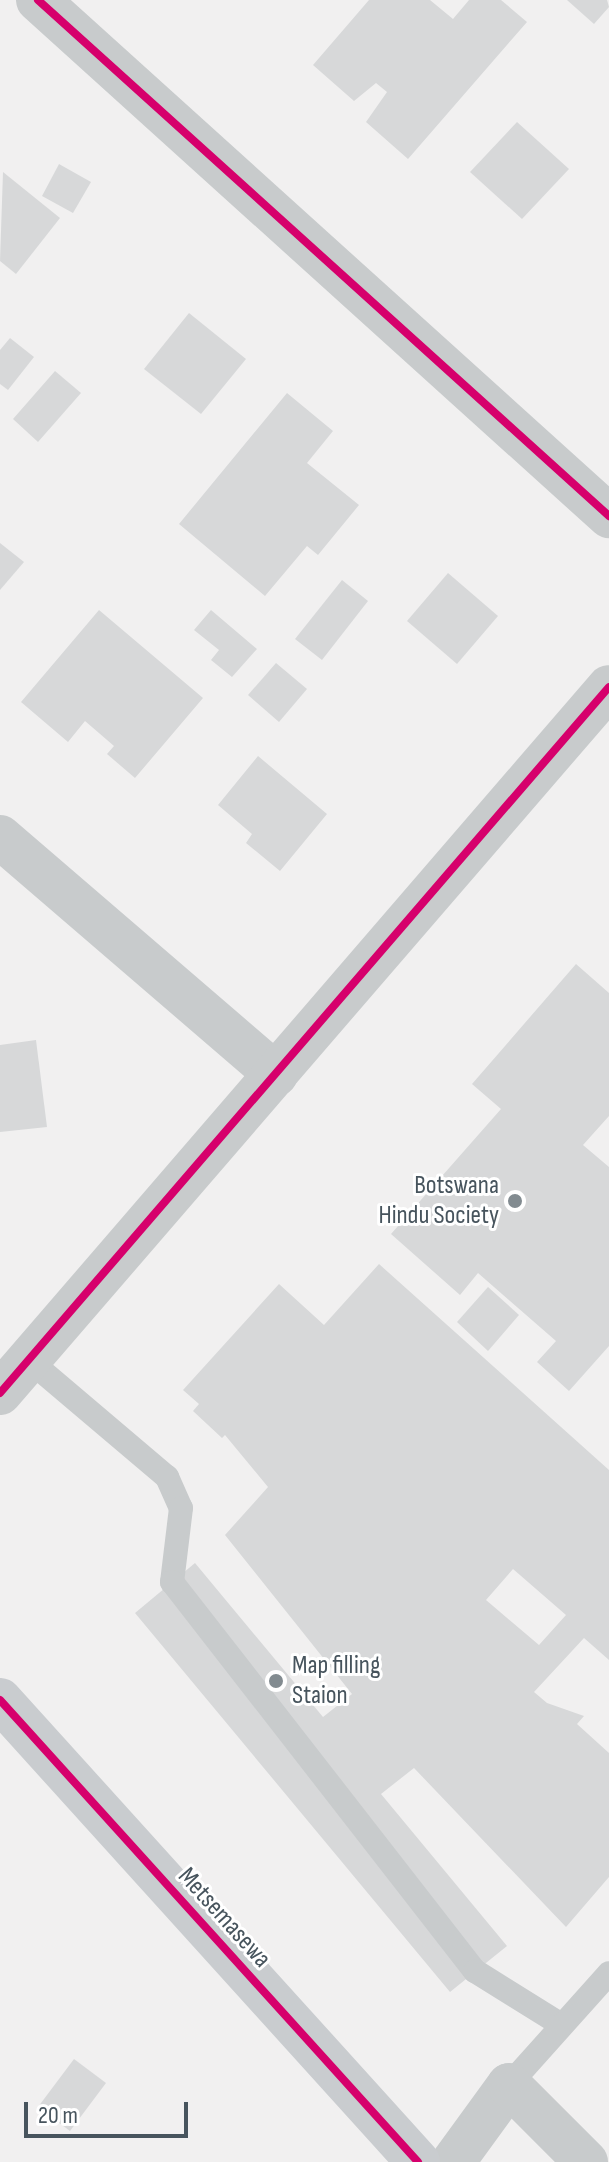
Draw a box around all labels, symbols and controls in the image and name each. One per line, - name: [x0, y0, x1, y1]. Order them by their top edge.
- place label: Botswana Hindu Society: [378, 1170, 499, 1232]
- marker: Botswana Hindu Society: [506, 1192, 524, 1210]
- place label: Map filling Staion: [292, 1650, 380, 1712]
- marker: Map filling Staion: [267, 1672, 285, 1690]
- street label: Metsemasewa: [171, 1861, 277, 1975]
- scale bar: [28, 2086, 192, 2136]
- text: 20 m: [38, 2101, 78, 2130]

